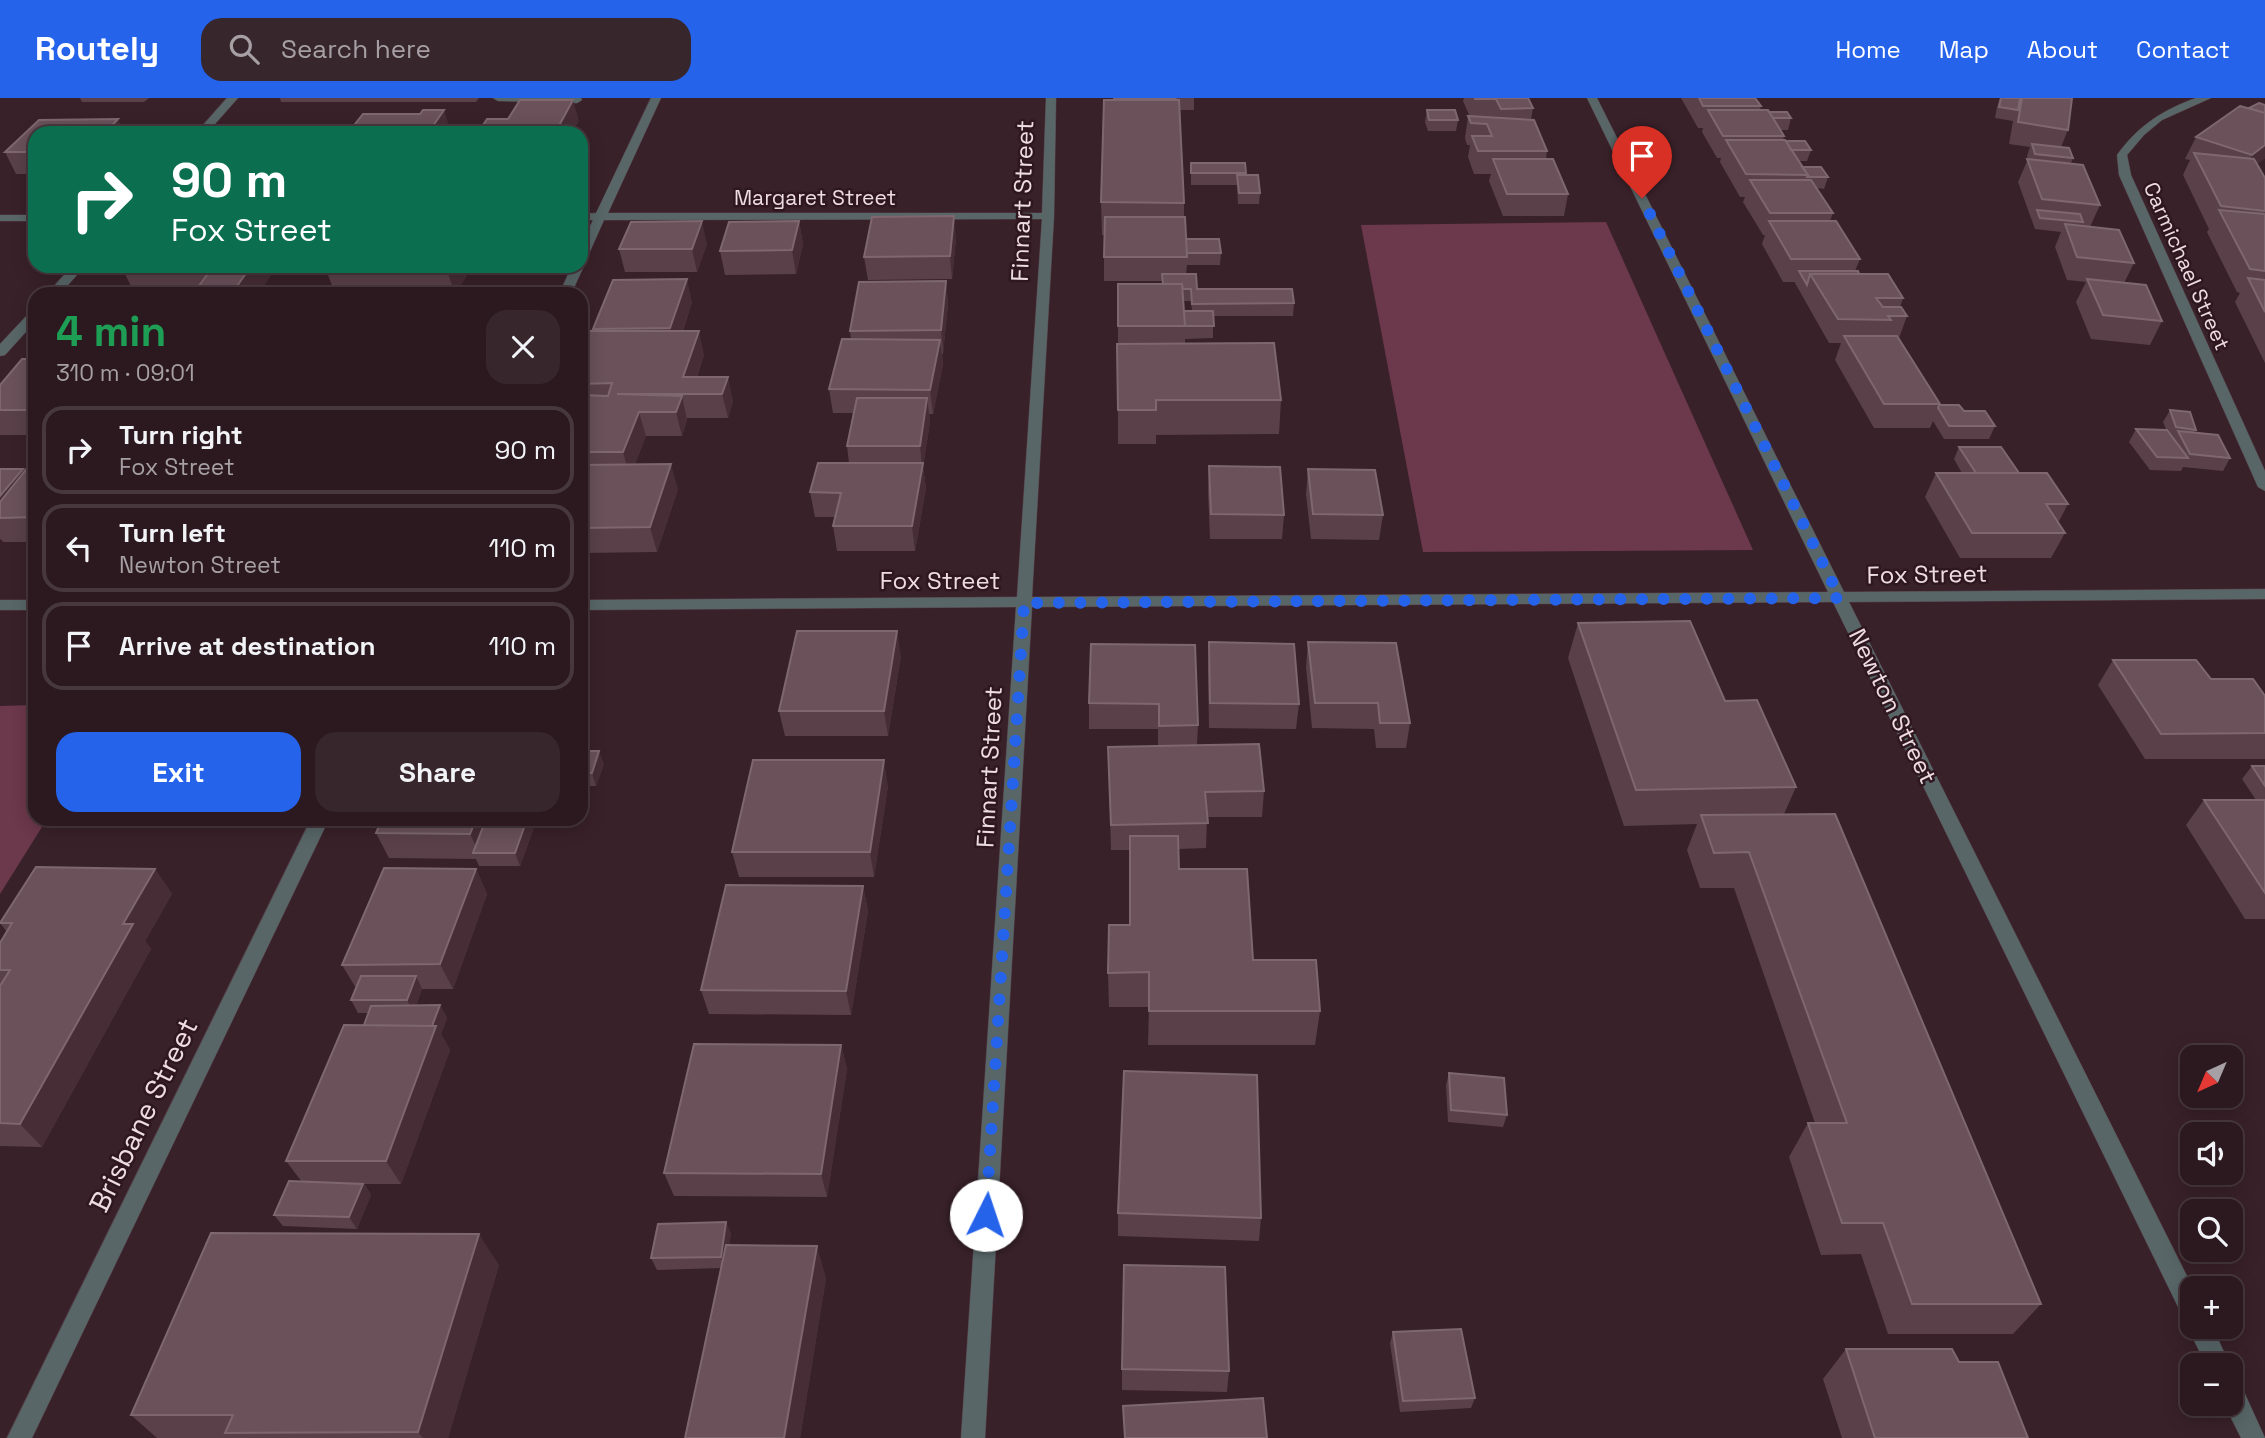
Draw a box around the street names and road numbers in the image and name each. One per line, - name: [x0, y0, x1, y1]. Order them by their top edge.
- street label: Finnart Street: [1004, 120, 1040, 282]
- street label: Carmichael Street: [2138, 178, 2236, 354]
- street label: Margaret Street: [734, 184, 896, 211]
- street label: Fox Street: [1866, 557, 1988, 591]
- street label: Fox Street: [880, 565, 1000, 596]
- street label: Newton Street: [1842, 623, 1944, 789]
- street label: Finnart Street: [969, 685, 1009, 849]
- street label: Brisbane Street: [81, 1012, 205, 1218]

